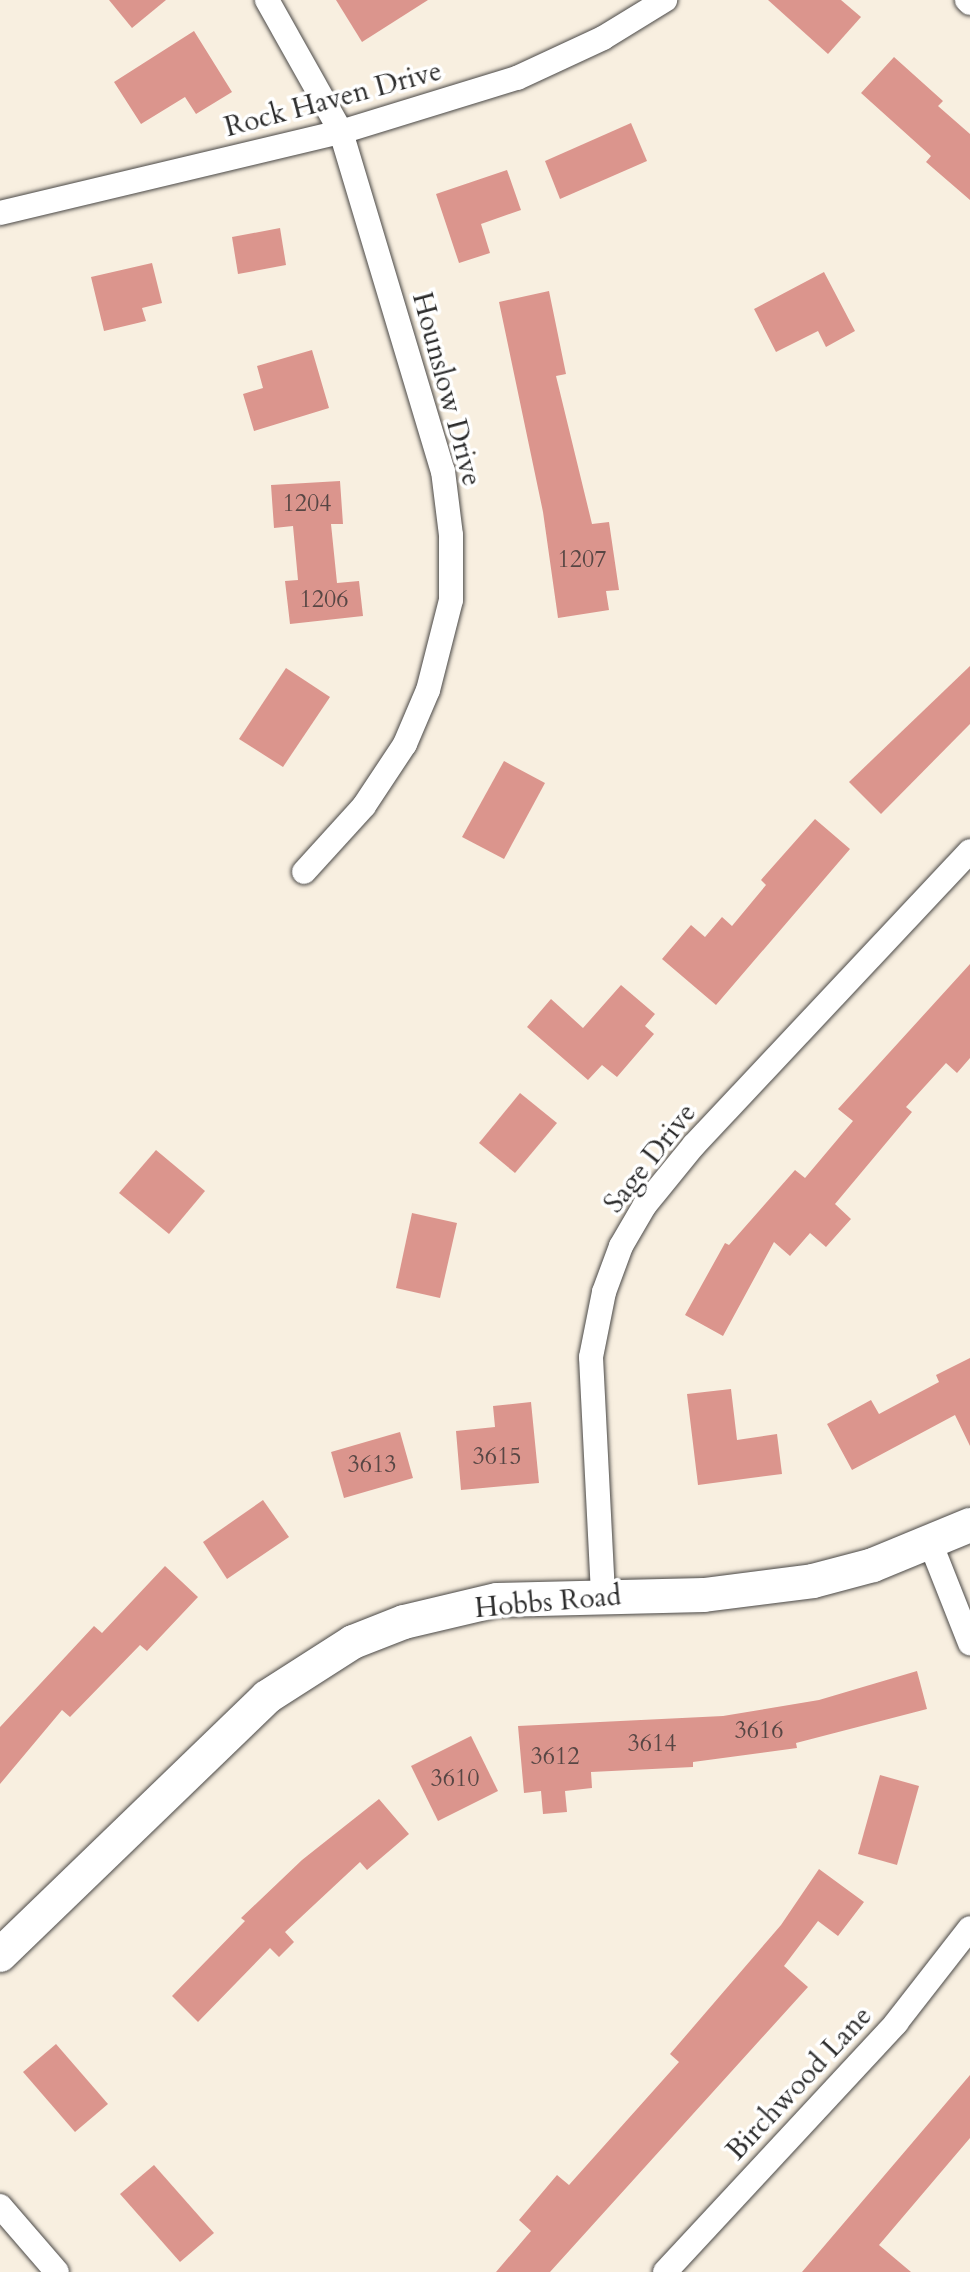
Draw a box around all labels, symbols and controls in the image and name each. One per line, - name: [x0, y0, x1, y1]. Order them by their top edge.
- street label: Rock Haven Drive: [221, 54, 445, 144]
- street label: Hounslow Drive: [405, 288, 489, 490]
- house number: 1204: [282, 490, 332, 518]
- house number: 1207: [557, 546, 607, 574]
- house number: 1206: [299, 586, 349, 614]
- street label: Sage Drive: [597, 1097, 703, 1219]
- house number: 3615: [472, 1443, 522, 1471]
- house number: 3613: [347, 1451, 397, 1479]
- street label: Hobbs Road: [473, 1579, 623, 1625]
- house number: 3616: [734, 1717, 784, 1745]
- house number: 3614: [627, 1730, 677, 1758]
- house number: 3612: [530, 1743, 580, 1771]
- house number: 3610: [430, 1765, 480, 1793]
- street label: Birchwood Lane: [719, 1999, 879, 2167]

